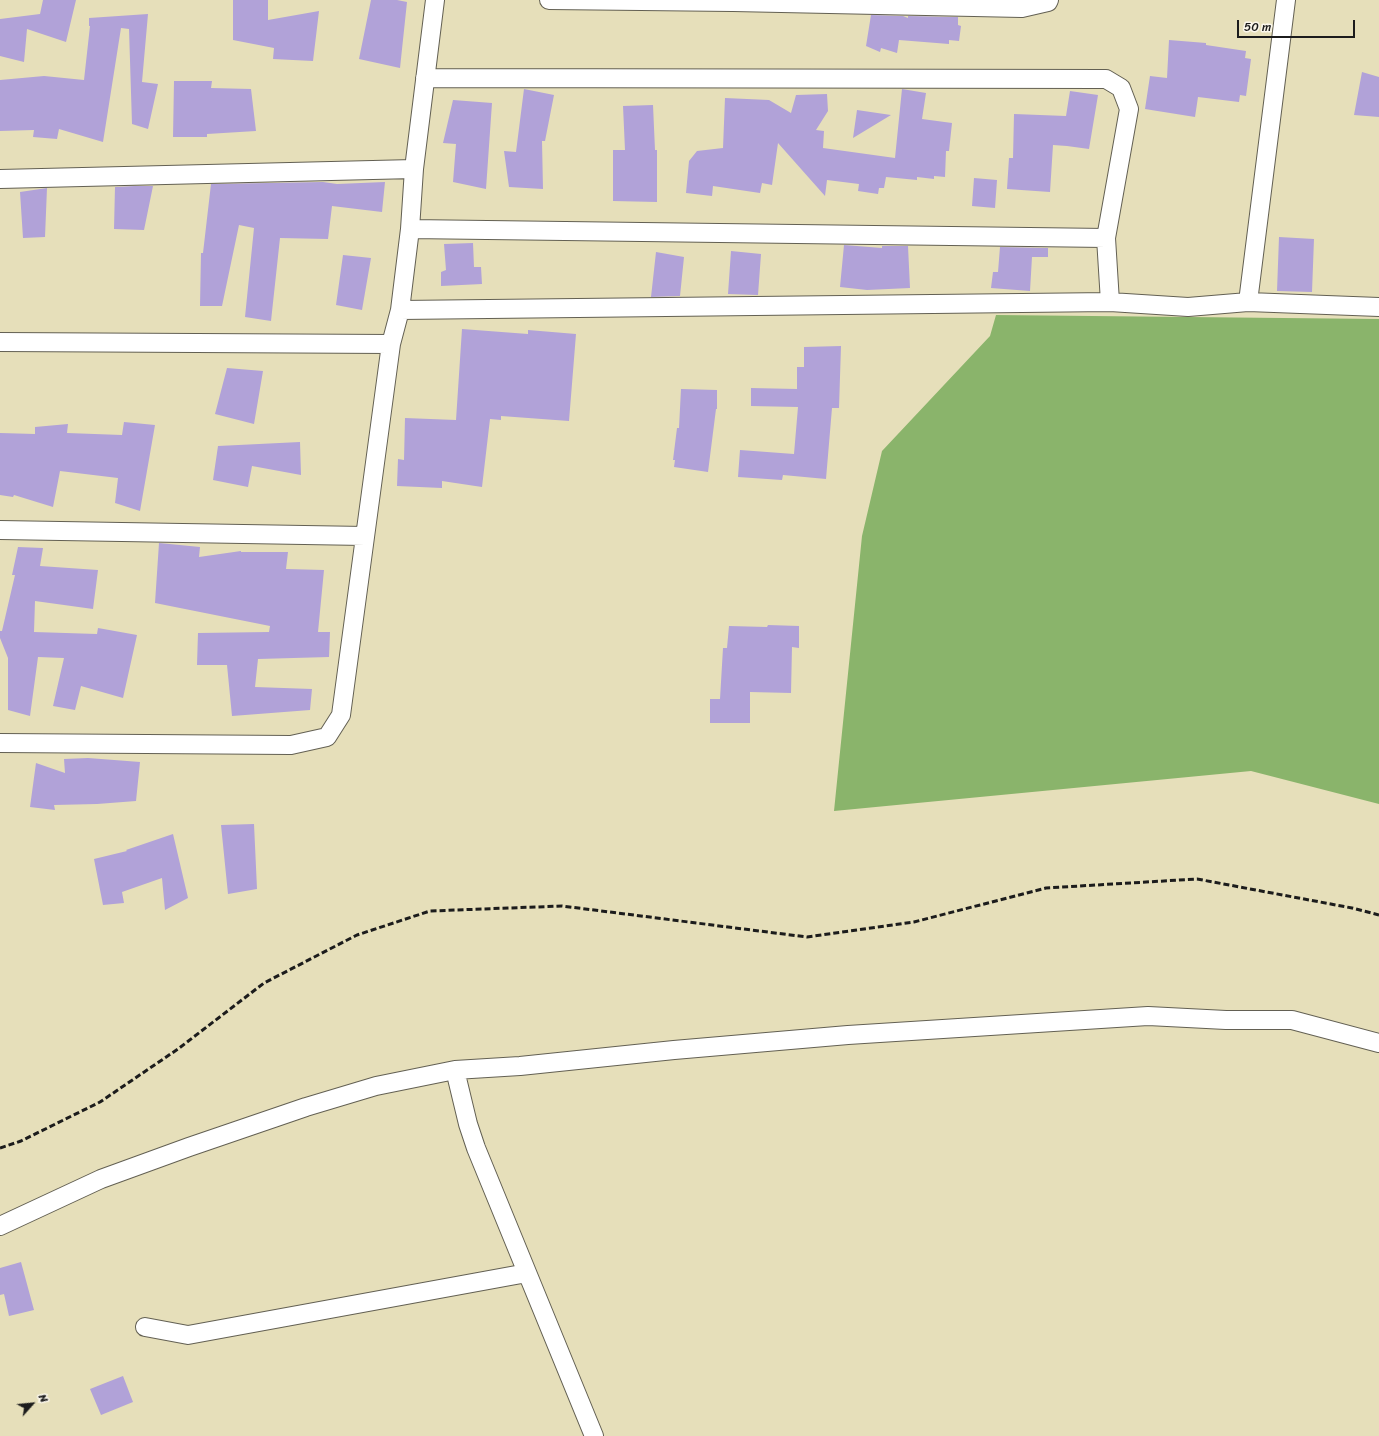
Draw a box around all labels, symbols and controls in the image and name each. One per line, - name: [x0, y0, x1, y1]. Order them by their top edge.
- scale bar: [1239, 12, 1357, 38]
- text: 50 m: [1244, 16, 1271, 38]
- north arrow: [12, 1384, 52, 1424]
- text: N: [33, 1391, 53, 1406]

